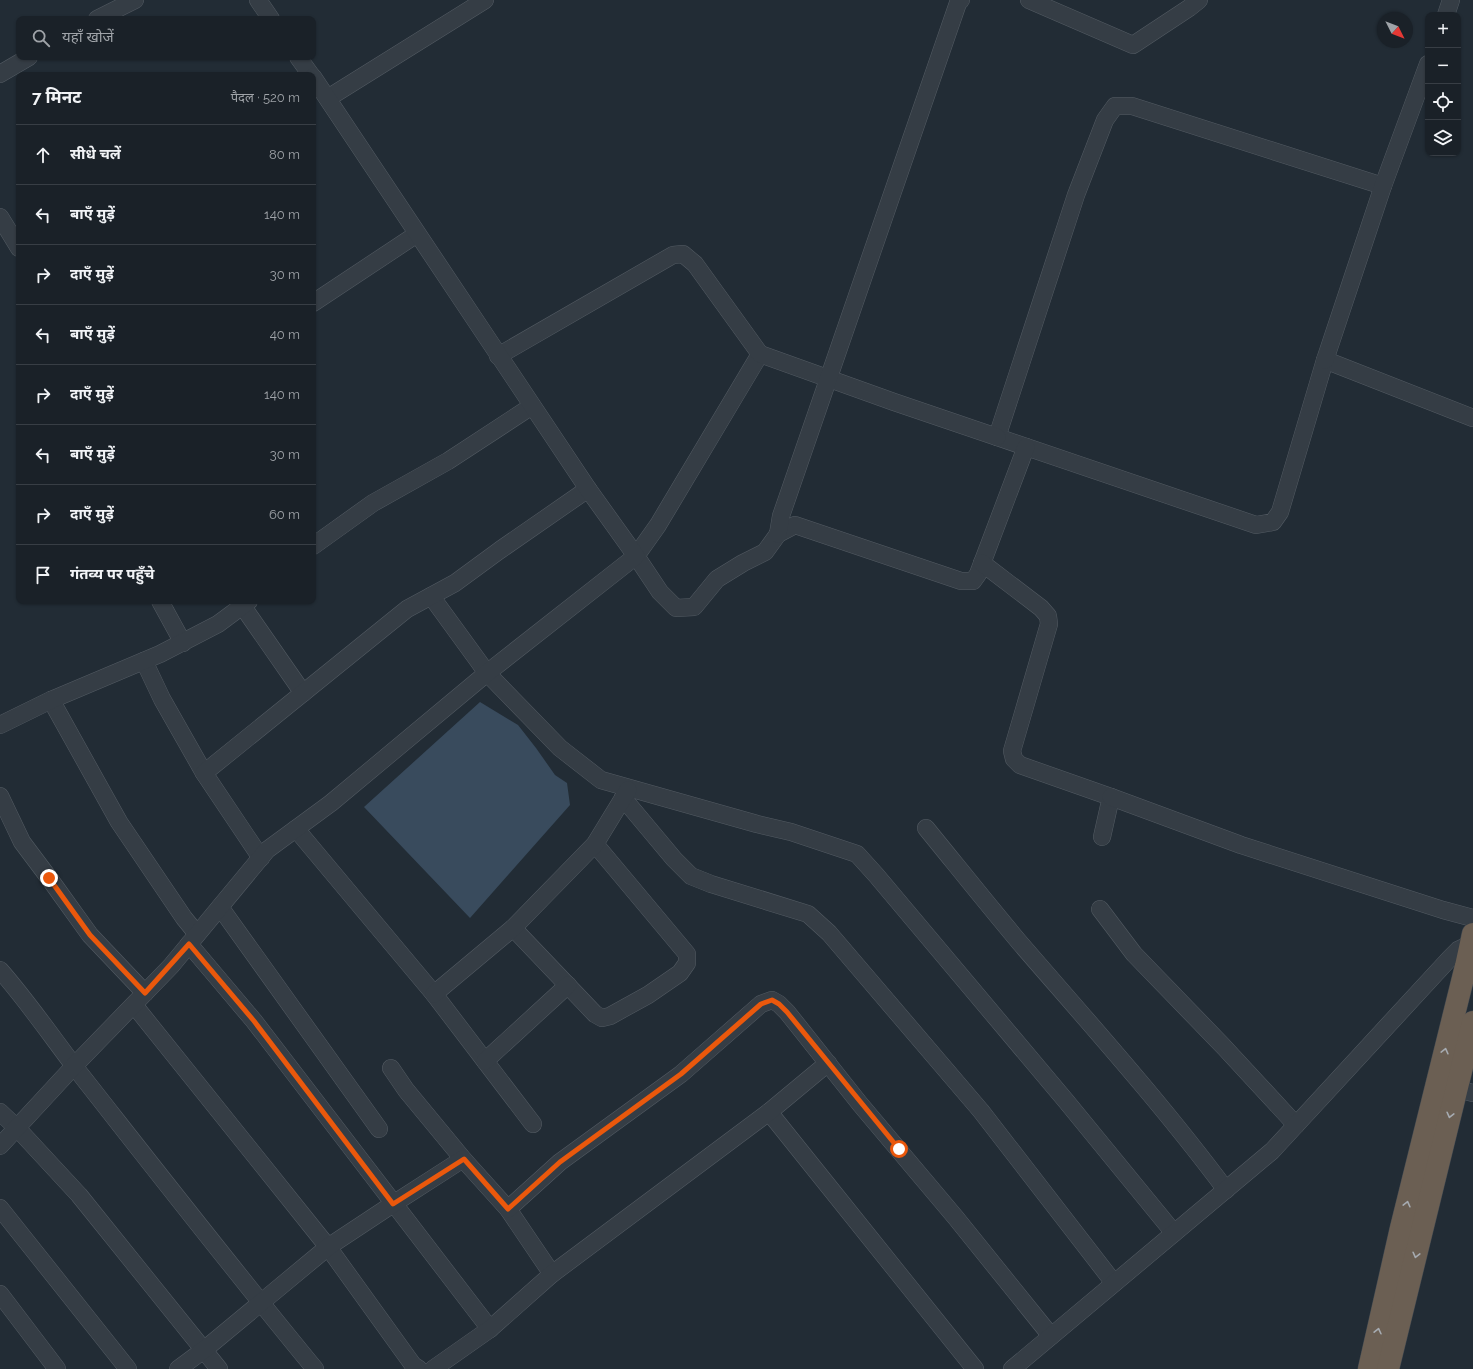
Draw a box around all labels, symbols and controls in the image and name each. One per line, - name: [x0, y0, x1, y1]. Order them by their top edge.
- north arrow: [1377, 12, 1413, 48]
- map controls: [1425, 12, 1461, 156]
- button: +: [1425, 12, 1461, 48]
- search box: [16, 16, 316, 60]
- icon: search: [30, 27, 52, 49]
- text: यहाँ खोजें: [62, 28, 114, 46]
- button: −: [1425, 48, 1461, 84]
- button: locate: [1425, 84, 1461, 120]
- text: 7 मिनट: [32, 87, 81, 107]
- text: पैदल · 520 m: [231, 90, 300, 105]
- button: layers: [1425, 120, 1461, 156]
- icon: ahead: [32, 144, 54, 166]
- text: सीधे चलें: [70, 145, 121, 163]
- text: 80 m: [269, 147, 300, 162]
- icon: left: [32, 204, 54, 226]
- text: बाएँ मुड़ें: [70, 205, 115, 223]
- text: 140 m: [264, 207, 300, 222]
- icon: right: [32, 264, 54, 286]
- text: दाएँ मुड़ें: [70, 265, 114, 283]
- text: 30 m: [270, 267, 300, 282]
- icon: left: [32, 324, 54, 346]
- text: बाएँ मुड़ें: [70, 325, 115, 343]
- text: 40 m: [270, 327, 300, 342]
- icon: right: [32, 384, 54, 406]
- text: दाएँ मुड़ें: [70, 385, 114, 403]
- text: 140 m: [264, 387, 300, 402]
- icon: left: [32, 444, 54, 466]
- text: बाएँ मुड़ें: [70, 445, 115, 463]
- text: 30 m: [270, 447, 300, 462]
- icon: right: [32, 504, 54, 526]
- text: दाएँ मुड़ें: [70, 505, 114, 523]
- text: 60 m: [269, 507, 300, 522]
- icon: arrive: [32, 564, 54, 586]
- text: गंतव्य पर पहुँचे: [70, 565, 154, 583]
- route end: [40, 869, 58, 887]
- one-way arrow: [1441, 1048, 1449, 1054]
- one-way arrow: [1447, 1111, 1455, 1118]
- route start: [890, 1140, 908, 1158]
- one-way arrow: [1402, 1201, 1411, 1208]
- one-way arrow: [1413, 1251, 1421, 1258]
- one-way arrow: [1373, 1328, 1381, 1334]

